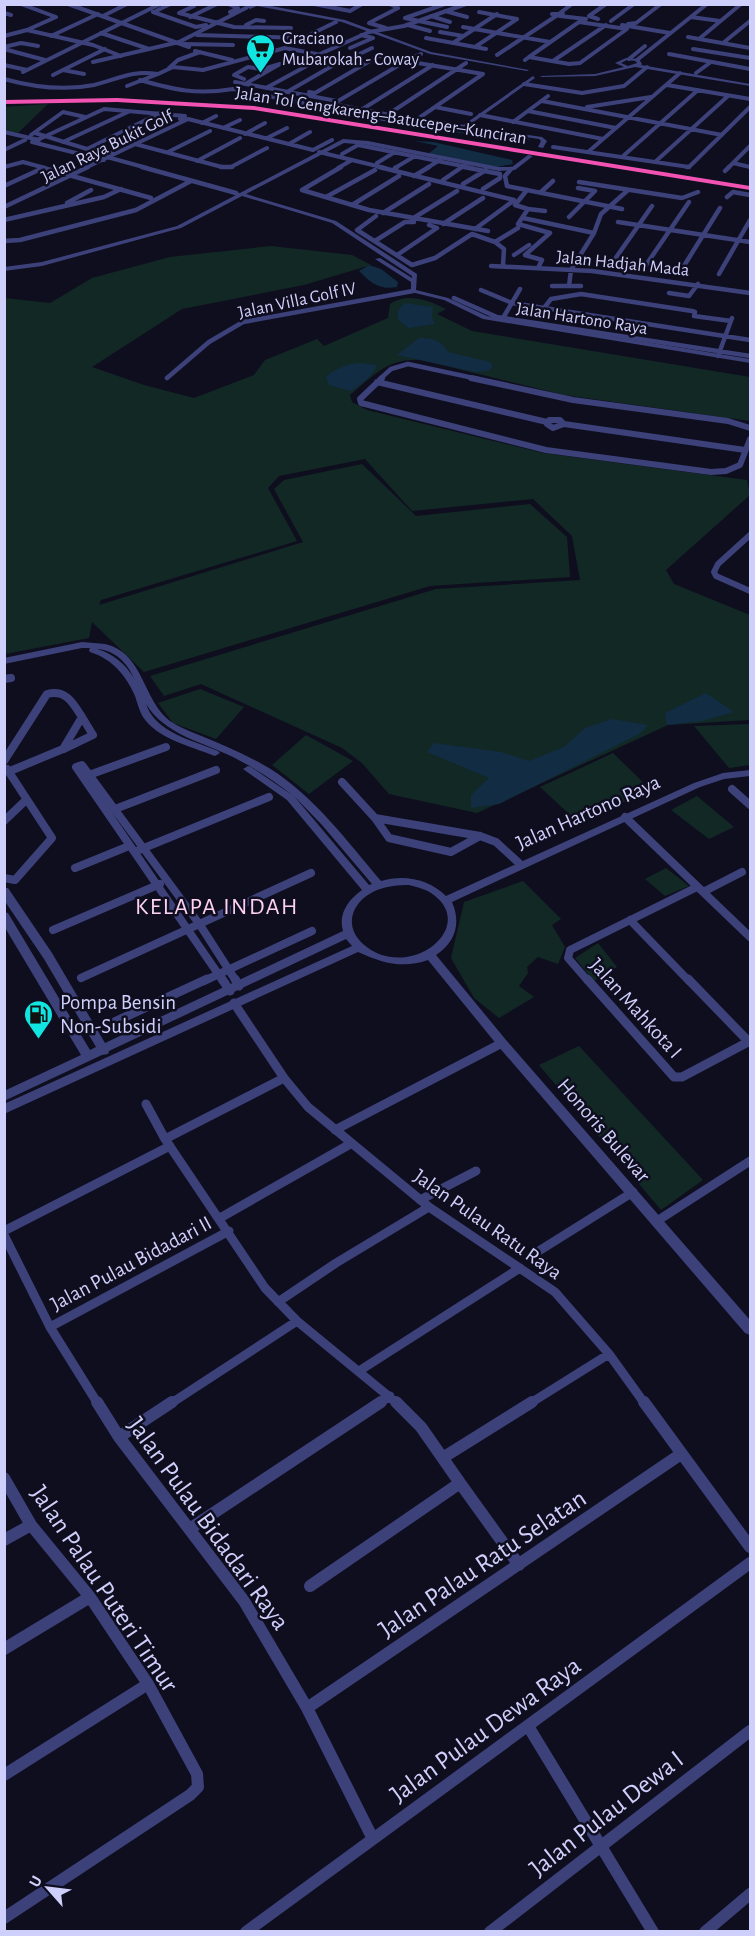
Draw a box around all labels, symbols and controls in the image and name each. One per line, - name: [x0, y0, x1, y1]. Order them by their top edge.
- place label: Graciano Mubarokah - Coway: [282, 30, 420, 69]
- supermarket icon: Graciano Mubarokah - Coway: [245, 32, 277, 74]
- street label: Jalan Tol Cengkareng–Batuceper–Kunciran: [234, 84, 528, 148]
- street label: Jalan Raya Bukit Golf: [39, 107, 178, 187]
- street label: Jalan Hadjah Mada: [556, 248, 690, 280]
- street label: Jalan Villa Golf IV: [237, 280, 359, 322]
- street label: Jalan Hartono Raya: [515, 300, 649, 338]
- street label: Jalan Hartono Raya: [513, 771, 664, 854]
- district label: KELAPA INDAH: [135, 895, 299, 919]
- street label: Jalan Mahkota I: [585, 954, 686, 1062]
- place label: Pompa Bensin Non-Subsidi: [60, 992, 176, 1037]
- fuel station icon: Pompa Bensin Non-Subsidi: [23, 998, 55, 1040]
- street label: Honoris Bulevar: [553, 1074, 654, 1186]
- street label: Jalan Pulau Ratu Raya: [410, 1165, 566, 1284]
- street label: Jalan Pulau Bidadari II: [47, 1212, 215, 1315]
- street label: Jalan Pulau Bidadari Raya: [122, 1412, 294, 1635]
- street label: Jalan Palau Puteri Timur: [25, 1481, 183, 1697]
- street label: Jalan Palau Ratu Selatan: [374, 1485, 591, 1643]
- street label: Jalan Pulau Dewa Raya: [386, 1652, 586, 1807]
- street label: Jalan Pulau Dewa I: [525, 1746, 688, 1882]
- north arrow: [18, 1858, 78, 1918]
- text: U: [26, 1873, 45, 1890]

